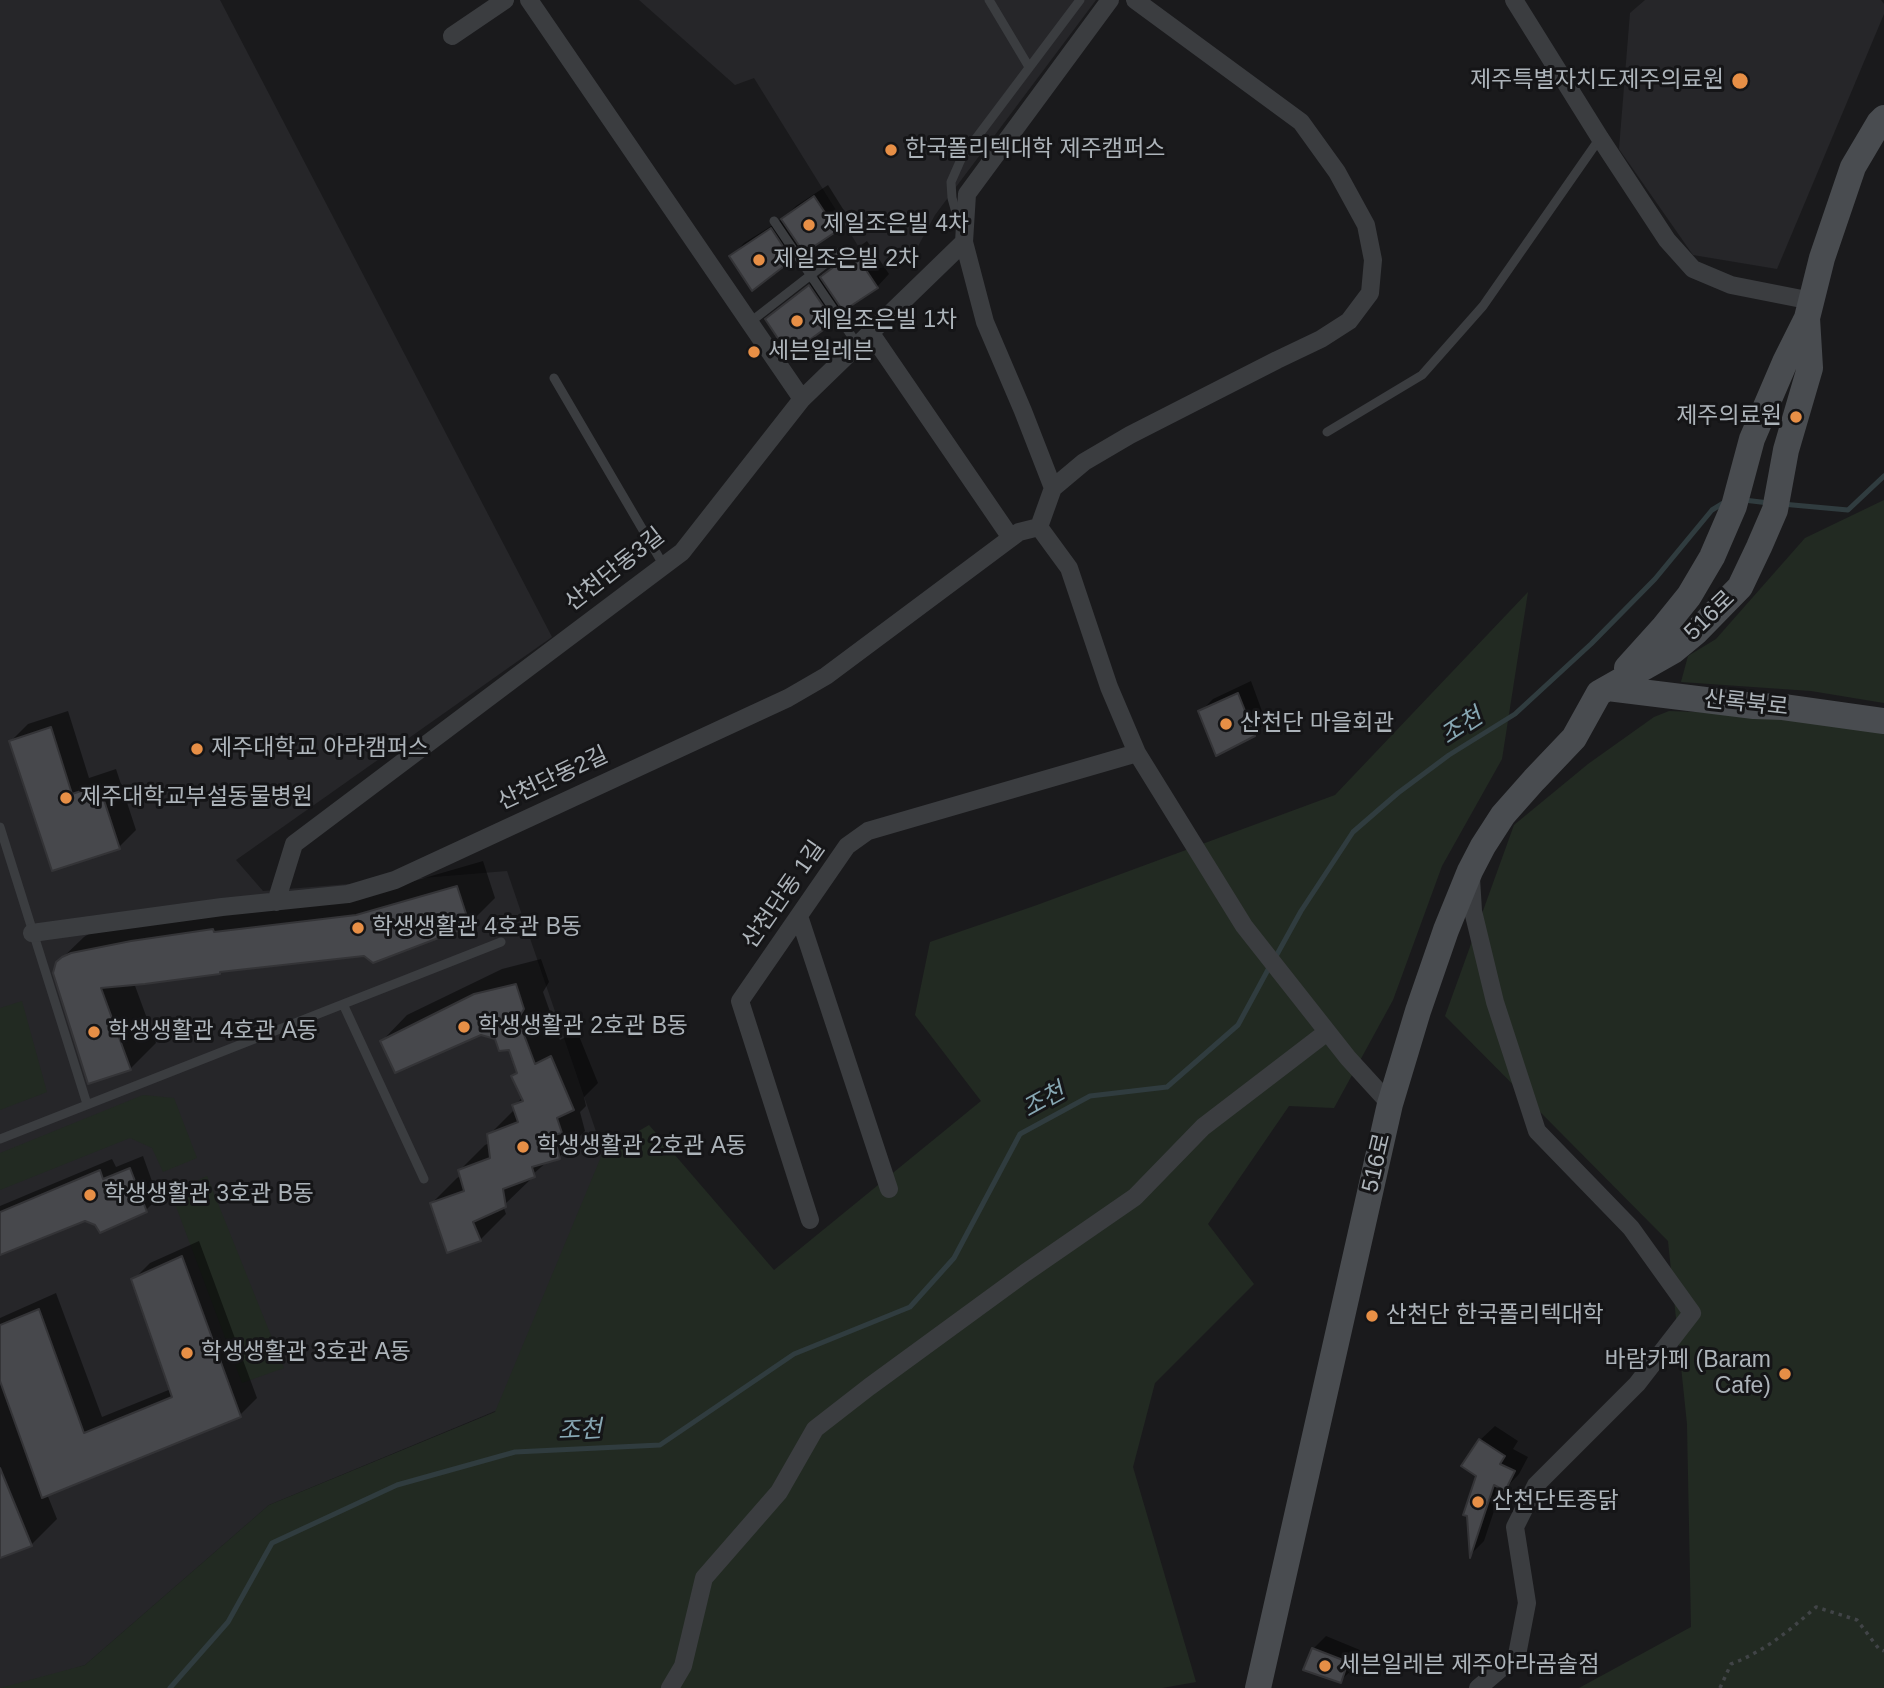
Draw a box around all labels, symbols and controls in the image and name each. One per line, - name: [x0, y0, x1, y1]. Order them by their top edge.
- place label: 제주특별자치도제주의료원: [1470, 67, 1724, 95]
- marker: 제주특별자치도제주의료원: [1730, 71, 1750, 91]
- place label: 한국폴리텍대학 제주캠퍼스: [905, 136, 1165, 164]
- marker: 한국폴리텍대학 제주캠퍼스: [883, 142, 899, 158]
- place label: 제일조은빌 4차: [823, 211, 969, 239]
- marker: 제일조은빌 4차: [801, 217, 817, 233]
- place label: 제일조은빌 2차: [773, 246, 919, 274]
- marker: 제일조은빌 2차: [751, 252, 767, 268]
- place label: 제일조은빌 1차: [811, 307, 957, 335]
- marker: 제일조은빌 1차: [789, 313, 805, 329]
- place label: 세븐일레븐: [768, 338, 874, 366]
- marker: 세븐일레븐: [746, 344, 762, 360]
- place label: 제주의료원: [1676, 403, 1782, 431]
- marker: 제주의료원: [1788, 409, 1804, 425]
- street label: 산천단동3길: [560, 523, 670, 617]
- street label: 516로: [1679, 585, 1741, 647]
- street label: 산록북로: [1702, 686, 1790, 722]
- water label: 조천: [1436, 703, 1488, 751]
- place label: 산천단 마을회관: [1240, 710, 1395, 738]
- marker: 산천단 마을회관: [1218, 716, 1234, 732]
- place label: 제주대학교 아라캠퍼스: [211, 735, 429, 763]
- marker: 제주대학교 아라캠퍼스: [189, 741, 205, 757]
- street label: 산천단동2길: [493, 741, 613, 817]
- place label: 제주대학교부설동물병원: [80, 784, 313, 812]
- marker: 제주대학교부설동물병원: [58, 790, 74, 806]
- street label: 산천단동 1길: [737, 836, 831, 954]
- place label: 학생생활관 4호관 B동: [372, 914, 582, 942]
- marker: 학생생활관 4호관 B동: [350, 920, 366, 936]
- place label: 학생생활관 2호관 B동: [478, 1013, 688, 1041]
- place label: 학생생활관 4호관 A동: [108, 1018, 318, 1046]
- marker: 학생생활관 2호관 B동: [456, 1019, 472, 1035]
- marker: 학생생활관 4호관 A동: [86, 1024, 102, 1040]
- water label: 조천: [1018, 1078, 1070, 1124]
- street label: 516로: [1357, 1131, 1397, 1195]
- place label: 학생생활관 2호관 A동: [537, 1133, 747, 1161]
- marker: 학생생활관 2호관 A동: [515, 1139, 531, 1155]
- place label: 학생생활관 3호관 B동: [104, 1181, 314, 1209]
- marker: 학생생활관 3호관 B동: [82, 1187, 98, 1203]
- place label: 산천단 한국폴리텍대학: [1386, 1302, 1604, 1330]
- marker: 산천단 한국폴리텍대학: [1364, 1308, 1380, 1324]
- place label: 학생생활관 3호관 A동: [201, 1339, 411, 1367]
- marker: 학생생활관 3호관 A동: [179, 1345, 195, 1361]
- place label: 바람카페 (Baram Cafe): [1605, 1347, 1771, 1401]
- marker: 바람카페 (Baram Cafe): [1777, 1366, 1793, 1382]
- water label: 조천: [557, 1415, 603, 1447]
- place label: 산천단토종닭: [1492, 1488, 1619, 1516]
- marker: 산천단토종닭: [1470, 1494, 1486, 1510]
- place label: 세븐일레븐 제주아라곰솔점: [1339, 1652, 1599, 1680]
- marker: 세븐일레븐 제주아라곰솔점: [1317, 1658, 1333, 1674]

